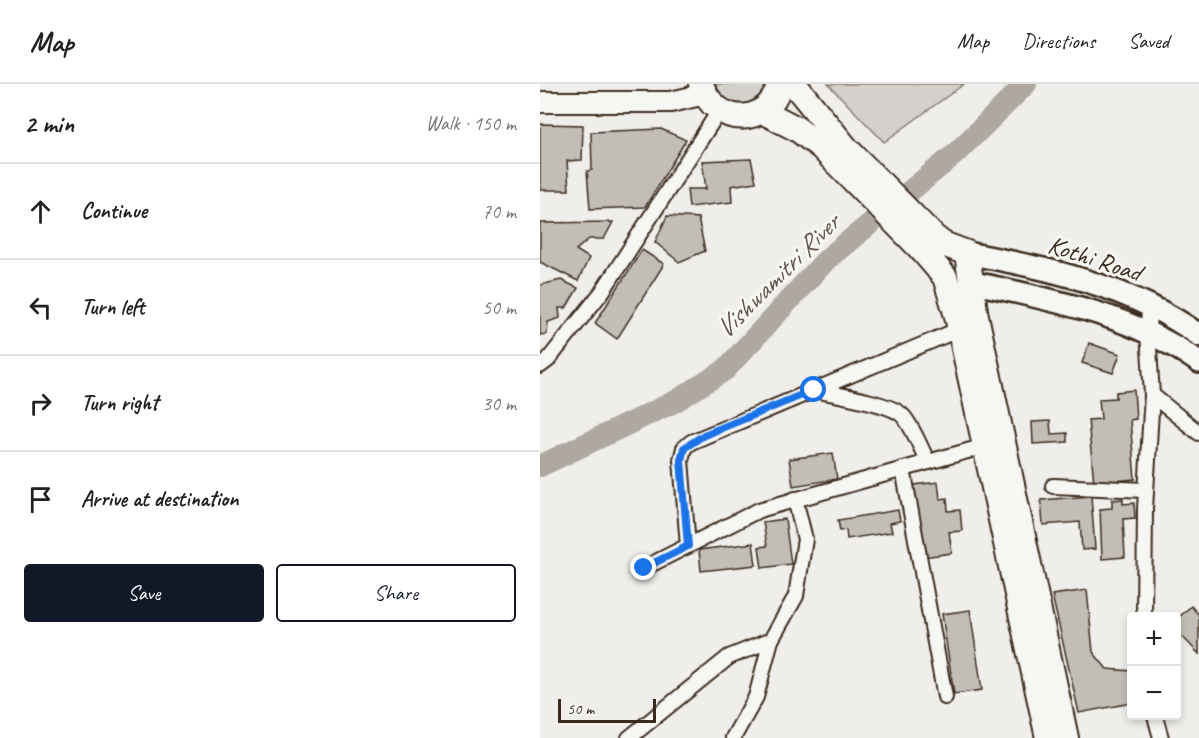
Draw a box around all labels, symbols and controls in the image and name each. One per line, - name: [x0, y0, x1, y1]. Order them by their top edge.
- text: Map: [30, 24, 73, 59]
- text: Map: [957, 28, 989, 54]
- text: Directions: [1022, 28, 1095, 54]
- text: Saved: [1128, 28, 1169, 54]
- text: 2 min: [24, 107, 74, 140]
- text: Walk · 150 m: [426, 111, 516, 136]
- icon: ahead: [24, 195, 57, 228]
- text: Continue: [81, 197, 147, 225]
- text: 70 m: [482, 199, 516, 224]
- water label: Vishwamitri River: [708, 204, 849, 345]
- street label: Kothi Road: [1044, 228, 1149, 290]
- icon: left: [24, 291, 57, 324]
- text: Turn left: [81, 293, 145, 321]
- text: 50 m: [482, 295, 516, 320]
- route start: [800, 376, 826, 402]
- icon: right: [24, 387, 57, 420]
- text: Turn right: [81, 389, 158, 417]
- text: 30 m: [482, 391, 516, 416]
- icon: arrive: [24, 483, 57, 516]
- text: Arrive at destination: [81, 485, 238, 513]
- route end: [630, 554, 656, 580]
- button: Save: [24, 564, 264, 622]
- button: Share: [276, 564, 516, 622]
- map controls: [1127, 612, 1181, 720]
- button: +: [1127, 612, 1181, 666]
- button: −: [1127, 666, 1181, 720]
- scale bar: [558, 696, 656, 724]
- text: 50 m: [567, 699, 594, 719]

